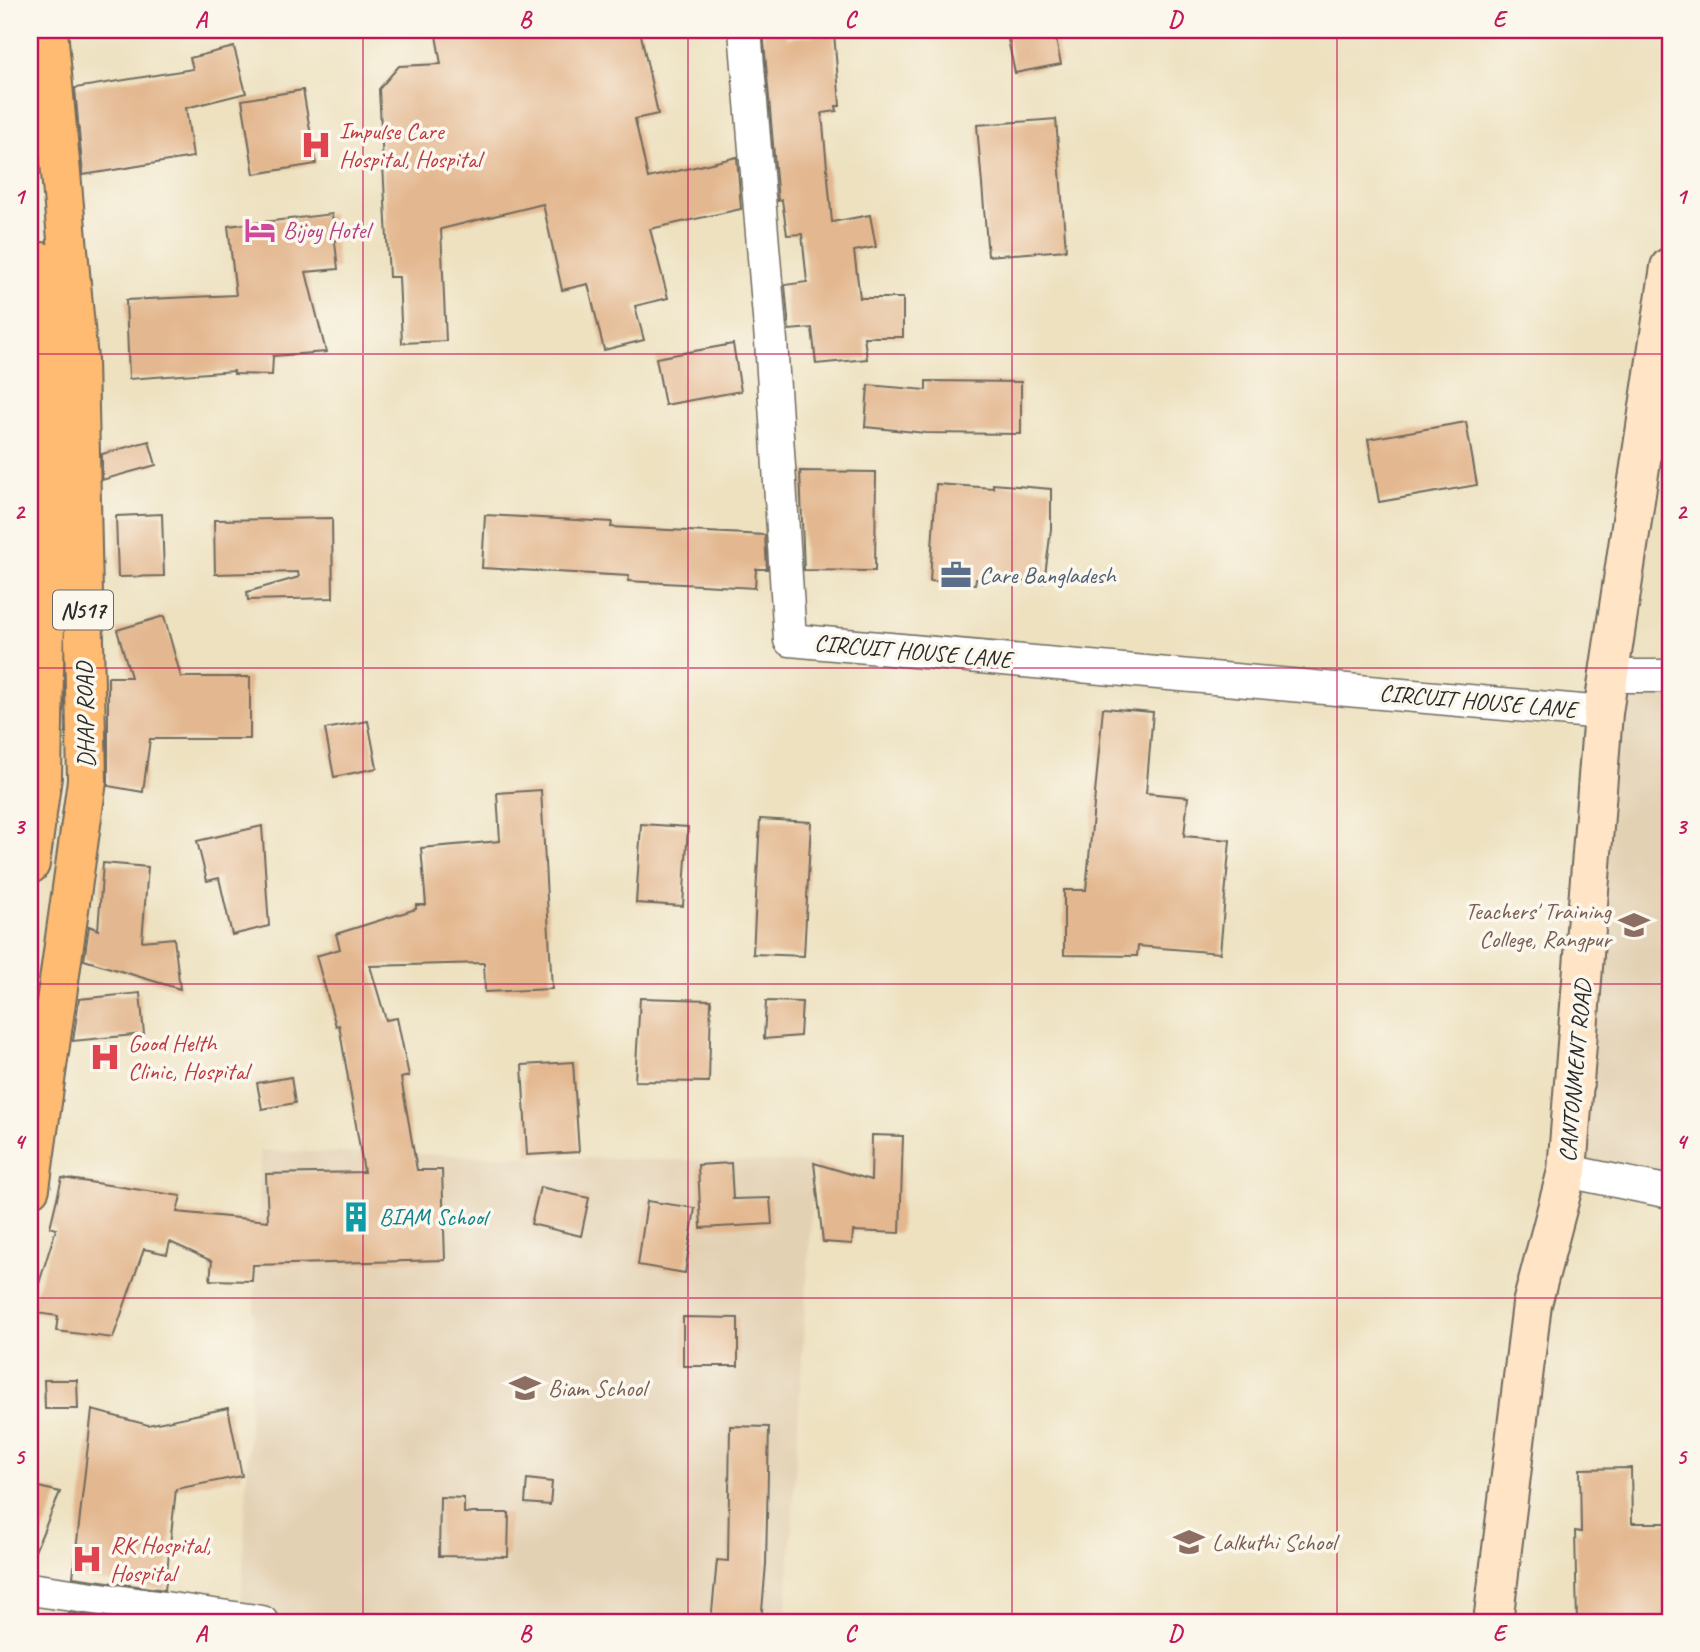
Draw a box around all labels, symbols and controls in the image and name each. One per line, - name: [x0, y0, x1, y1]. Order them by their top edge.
- text: A: [195, 5, 209, 34]
- text: B: [519, 5, 533, 34]
- text: C: [845, 5, 859, 34]
- text: D: [1168, 5, 1184, 34]
- text: E: [1493, 5, 1509, 34]
- place label: Impulse Care Hospital, Hospital: [339, 116, 485, 174]
- hospital icon: Impulse Care Hospital, Hospital: [299, 128, 333, 162]
- text: 1: [14, 182, 27, 211]
- text: 1: [1676, 182, 1689, 211]
- hotel icon: Bijoy Hotel: [243, 213, 277, 247]
- place label: Bijoy Hotel: [283, 215, 374, 245]
- text: 2: [14, 497, 27, 526]
- text: 2: [1676, 497, 1689, 526]
- office icon: Care Bangladesh: [939, 558, 973, 592]
- place label: Care Bangladesh: [979, 560, 1117, 590]
- road number: N517: [53, 590, 113, 630]
- street label: CIRCUIT HOUSE LANE: [813, 627, 1016, 675]
- street label: DHAP ROAD: [69, 660, 101, 768]
- street label: CIRCUIT HOUSE LANE: [1378, 677, 1581, 725]
- text: 3: [14, 812, 27, 841]
- text: 3: [1676, 812, 1689, 841]
- place label: Teachers' Training College, Rangpur: [1465, 896, 1613, 954]
- school or university icon: Teachers' Training College, Rangpur: [1617, 908, 1651, 942]
- street label: CANTONMENT ROAD: [1552, 977, 1598, 1163]
- place label: Good Helth Clinic, Hospital: [128, 1028, 252, 1086]
- hospital icon: Good Helth Clinic, Hospital: [88, 1040, 122, 1074]
- text: 4: [14, 1127, 27, 1156]
- text: 4: [1676, 1127, 1689, 1156]
- building icon: BIAM School: [339, 1200, 373, 1234]
- place label: BIAM School: [379, 1202, 491, 1232]
- school or university icon: Biam School: [508, 1371, 542, 1405]
- place label: Biam School: [548, 1373, 650, 1403]
- text: 5: [14, 1442, 26, 1471]
- text: 5: [1676, 1442, 1688, 1471]
- school or university icon: Lalkuthi School: [1172, 1525, 1206, 1559]
- place label: Lalkuthi School: [1212, 1527, 1340, 1557]
- place label: RK Hospital, Hospital: [110, 1530, 211, 1588]
- hospital icon: RK Hospital, Hospital: [70, 1542, 104, 1576]
- text: A: [195, 1619, 209, 1648]
- text: B: [519, 1619, 533, 1648]
- text: C: [845, 1619, 859, 1648]
- text: D: [1168, 1619, 1184, 1648]
- text: E: [1493, 1619, 1509, 1648]

